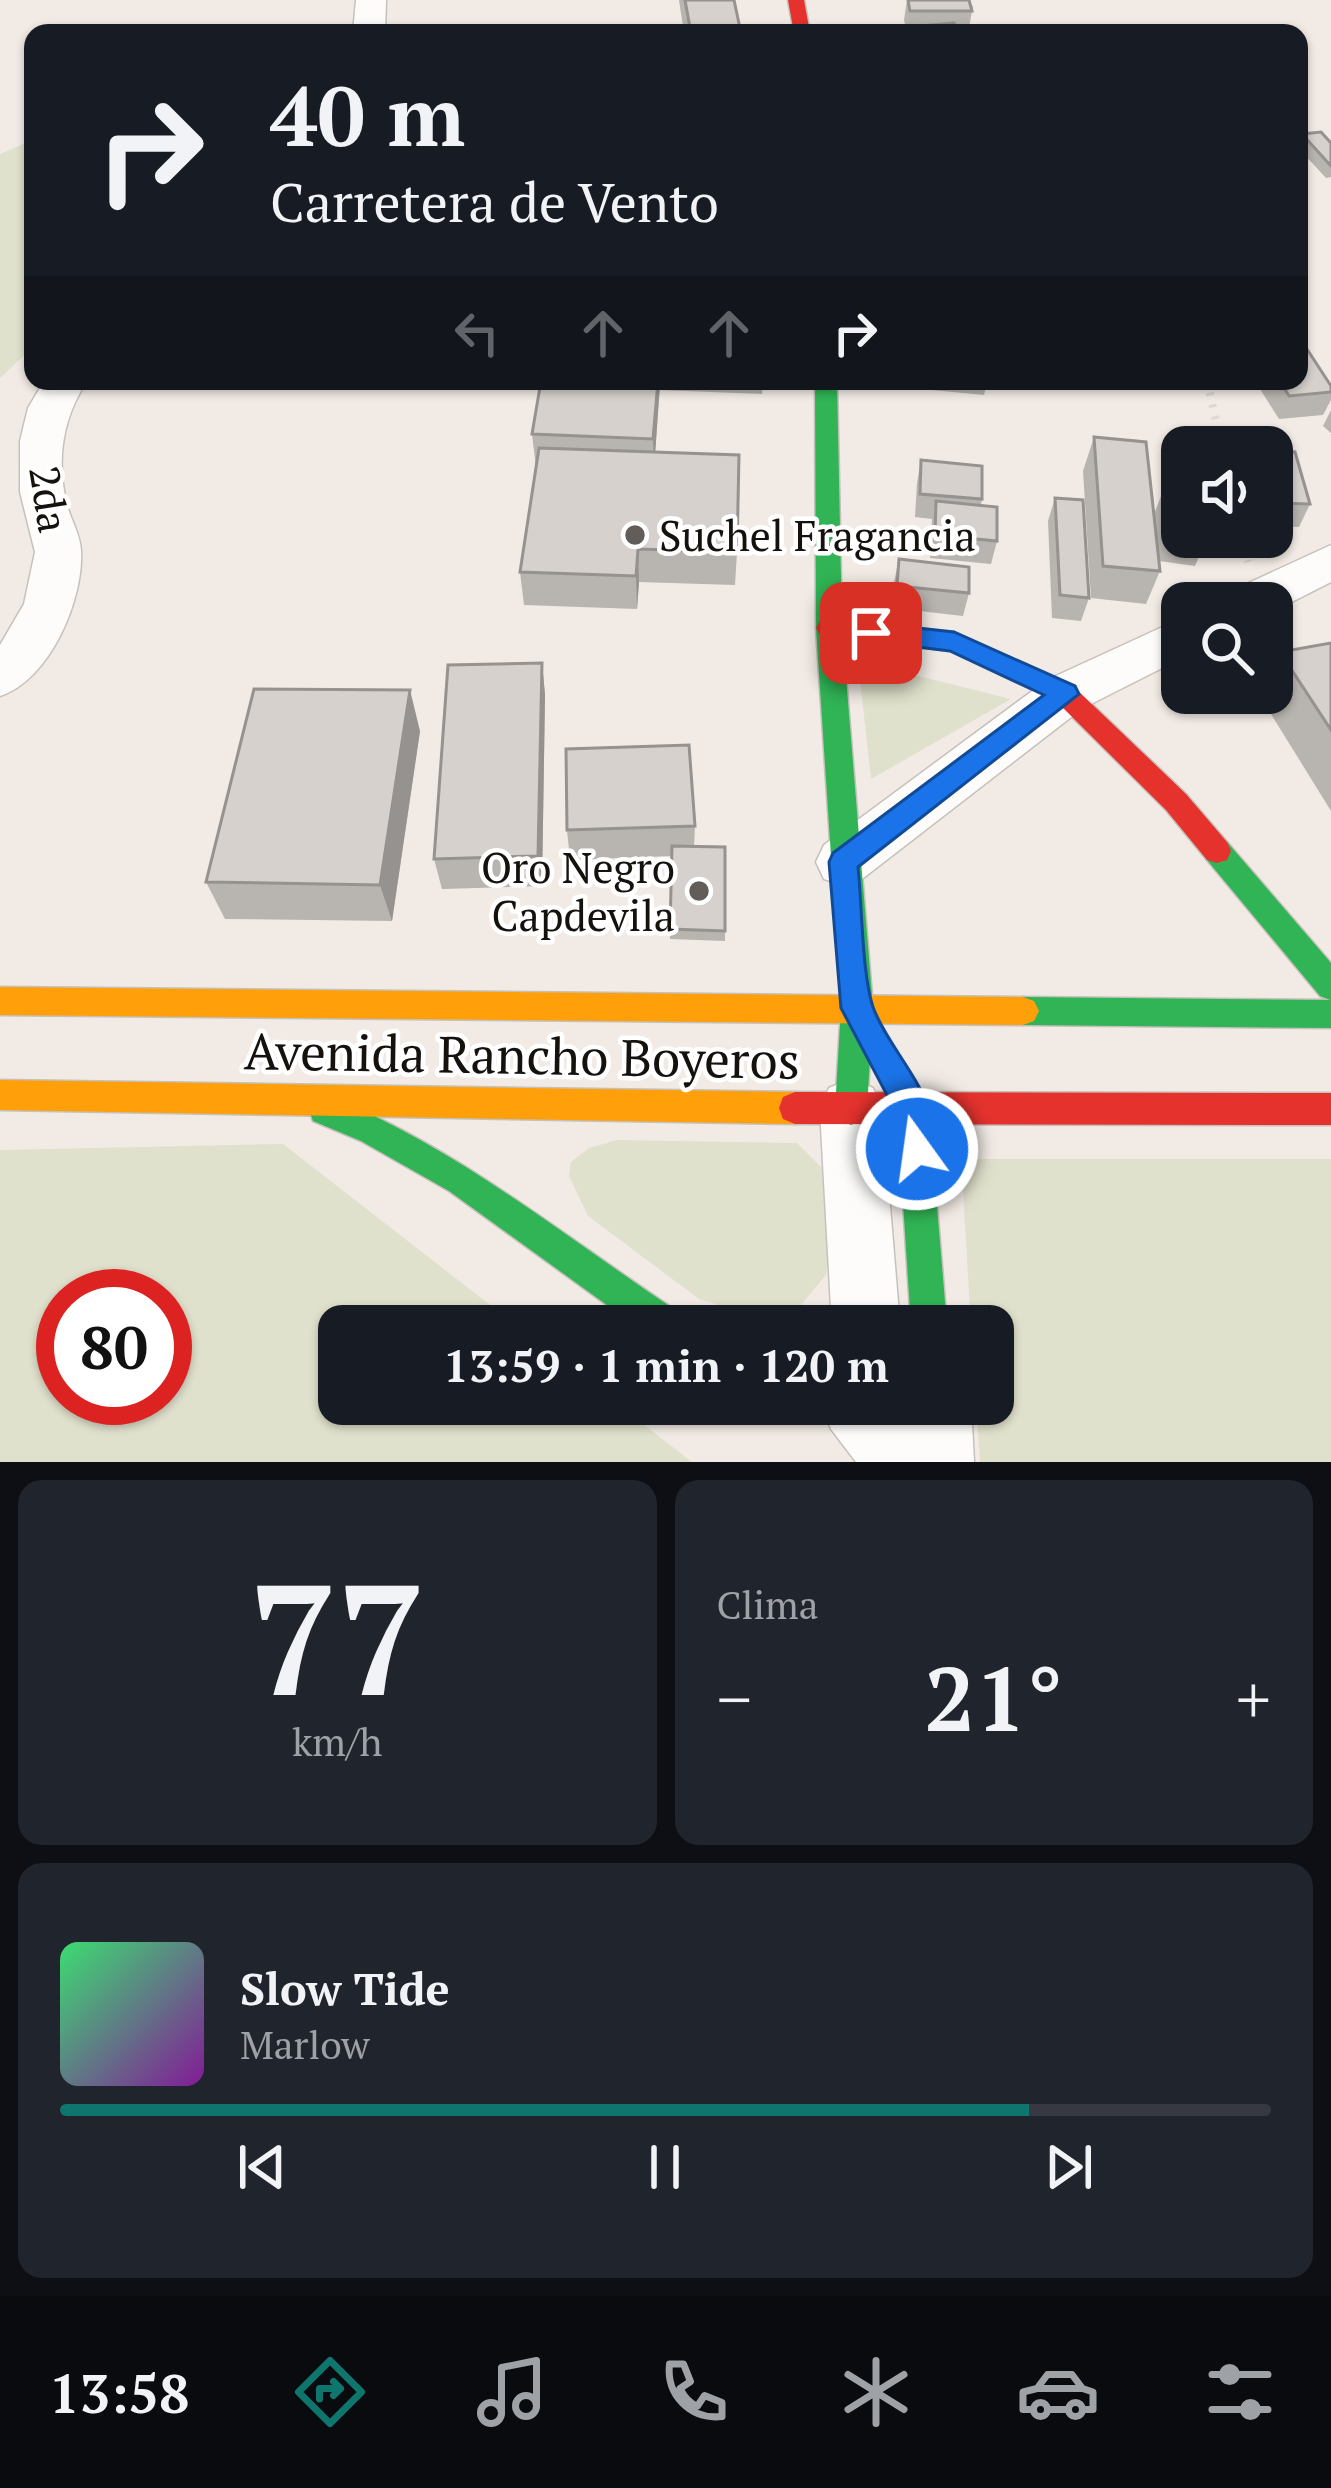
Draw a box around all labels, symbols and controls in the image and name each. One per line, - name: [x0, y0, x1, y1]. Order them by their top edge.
- text: 40 m: [270, 59, 465, 170]
- icon: right: [72, 72, 228, 228]
- text: Carretera de Vento: [270, 166, 719, 237]
- icon: left: [444, 300, 510, 366]
- icon: ahead: [570, 300, 636, 366]
- icon: ahead: [696, 300, 762, 366]
- icon: right: [822, 300, 888, 366]
- map controls: [1161, 426, 1293, 714]
- button: sound: [1161, 426, 1293, 558]
- street label: 2da: [17, 462, 83, 536]
- place label: Suchel Fragancia: [659, 507, 976, 563]
- marker: Suchel Fragancia: [622, 522, 648, 548]
- pin: [820, 582, 922, 684]
- button: search: [1161, 582, 1293, 714]
- icon: arrive: [838, 600, 904, 666]
- place label: Oro Negro Capdevila: [481, 839, 675, 943]
- marker: Oro Negro Capdevila: [686, 878, 712, 904]
- street label: Avenida Rancho Boyeros: [244, 1016, 800, 1094]
- position arrow: [854, 1086, 980, 1212]
- speed limit sign: 80: [36, 1269, 192, 1425]
- text: 13:59 · 1 min · 120 m: [443, 1335, 889, 1395]
- text: 77: [249, 1533, 425, 1740]
- text: Clima: [717, 1578, 818, 1630]
- text: 21°: [924, 1637, 1063, 1757]
- text: −: [717, 1654, 752, 1742]
- text: +: [1236, 1654, 1271, 1742]
- text: km/h: [292, 1715, 382, 1767]
- text: Slow Tide: [240, 1958, 450, 2018]
- text: Marlow: [240, 2018, 370, 2070]
- icon: previous: [229, 2134, 295, 2200]
- icon: pause: [632, 2134, 698, 2200]
- icon: next: [1036, 2134, 1102, 2200]
- icon: directions: [288, 2350, 372, 2434]
- icon: music: [470, 2350, 554, 2434]
- icon: phone: [652, 2350, 736, 2434]
- icon: climate: [834, 2350, 918, 2434]
- icon: car: [1016, 2350, 1100, 2434]
- icon: filters: [1198, 2350, 1282, 2434]
- text: 13:58: [49, 2357, 190, 2428]

